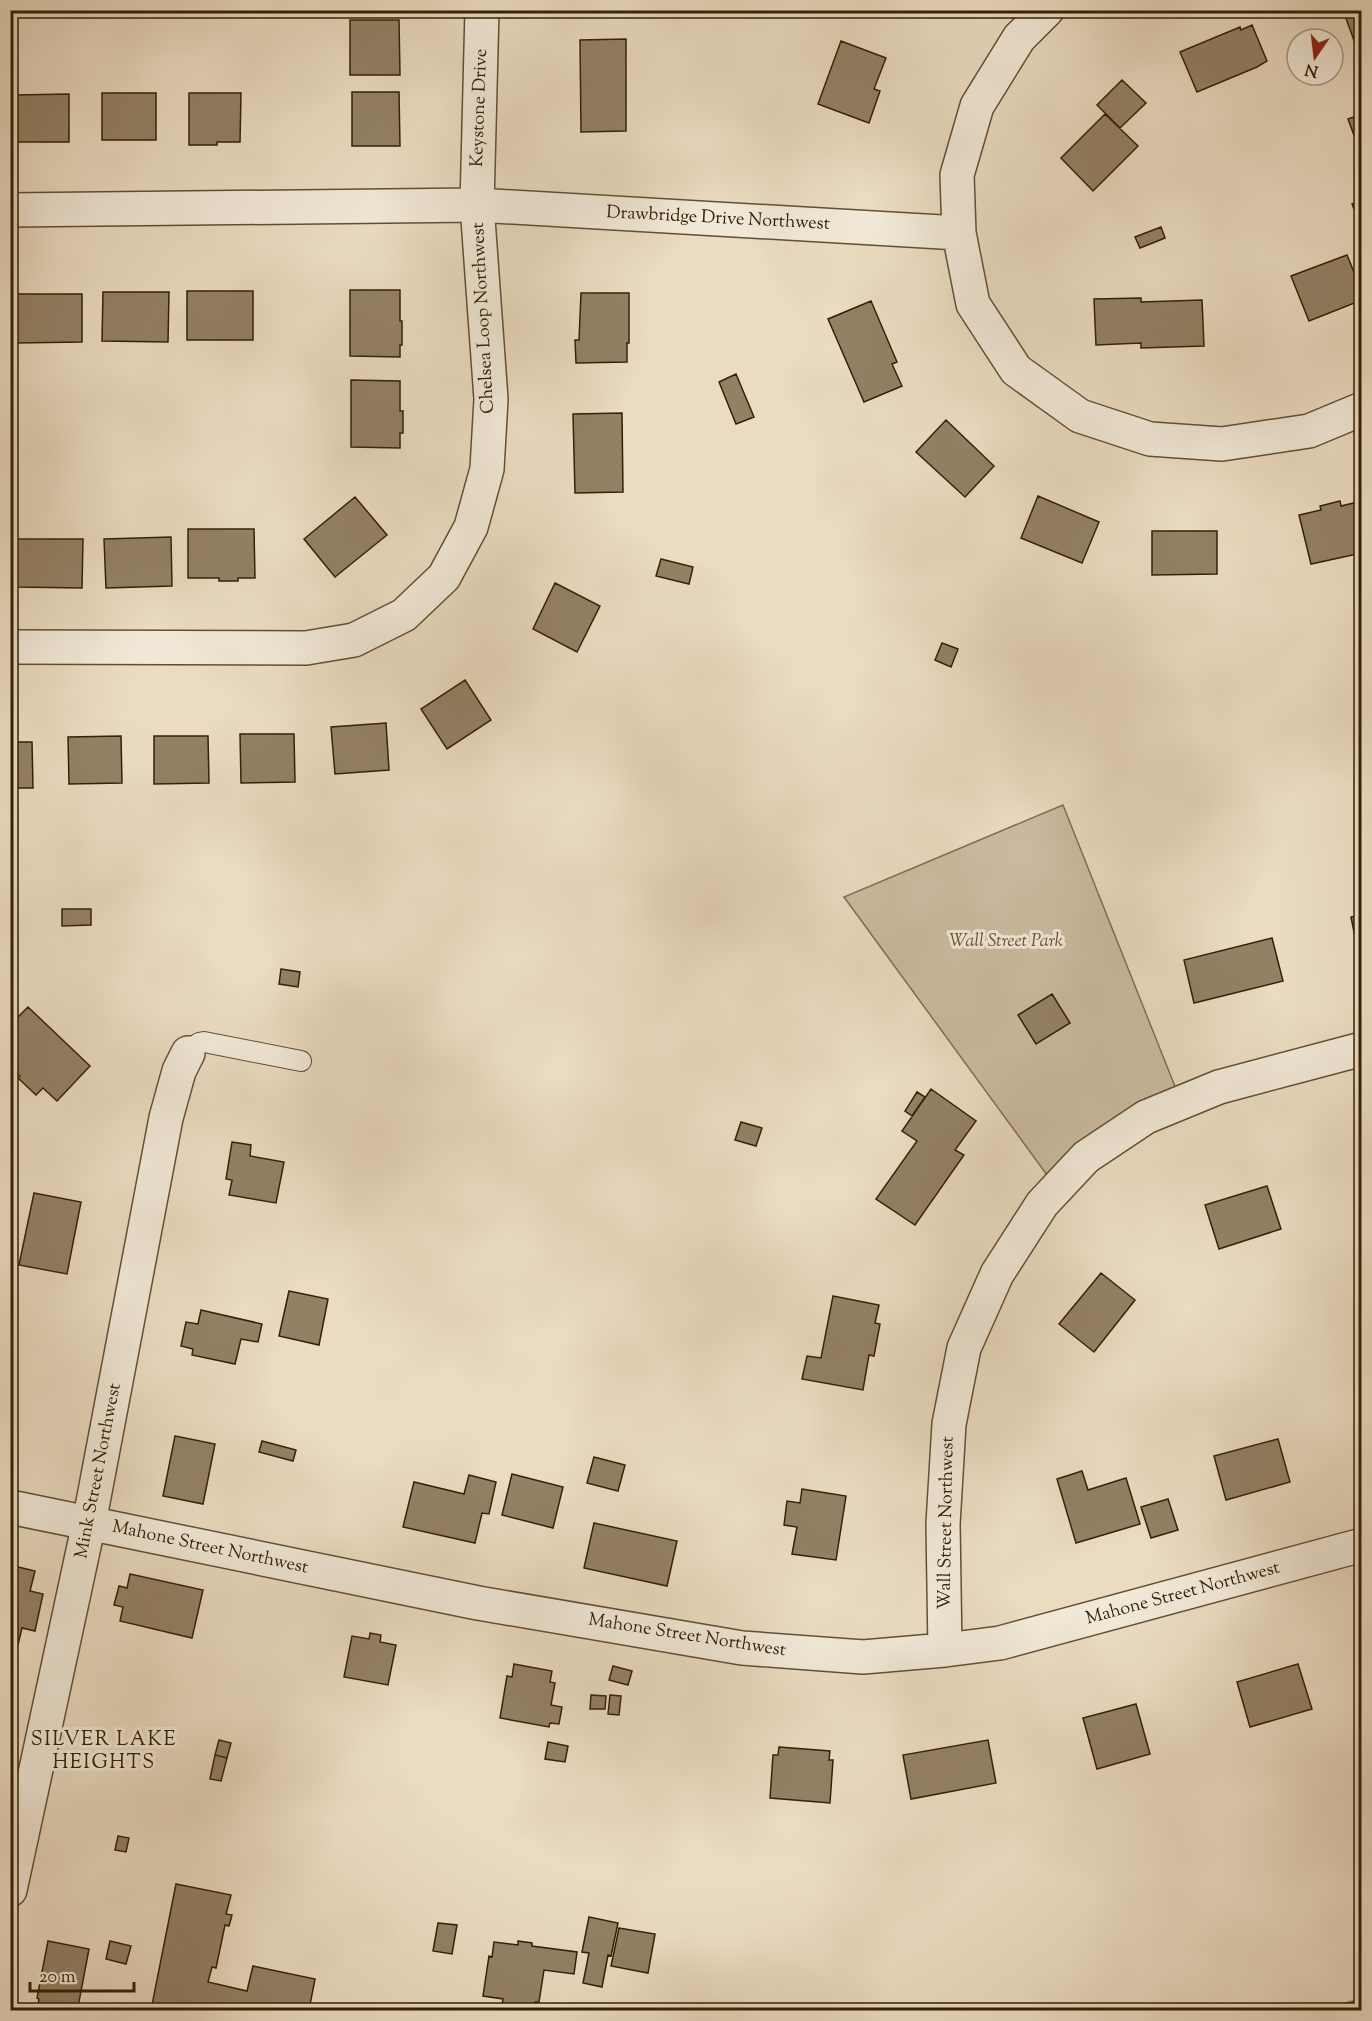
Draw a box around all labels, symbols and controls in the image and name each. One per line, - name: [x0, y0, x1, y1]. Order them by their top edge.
- north arrow: [1285, 27, 1345, 87]
- street label: Keystone Drive: [465, 48, 495, 168]
- text: N: [1303, 56, 1321, 82]
- street label: Drawbridge Drive Northwest: [606, 200, 830, 238]
- street label: Chelsea Loop Northwest: [466, 222, 502, 414]
- park label: Wall Street Park: [949, 929, 1063, 955]
- street label: Mink Street Northwest: [69, 1381, 129, 1561]
- street label: Wall Street Northwest: [932, 1436, 962, 1610]
- street label: Mahone Street Northwest: [110, 1515, 310, 1581]
- street label: Mahone Street Northwest: [1083, 1556, 1283, 1632]
- street label: Mahone Street Northwest: [586, 1608, 788, 1664]
- district label: SILVER LAKE HEIGHTS: [31, 1726, 177, 1778]
- scale bar: [30, 1955, 134, 1993]
- text: 20 m: [39, 1965, 76, 1991]

